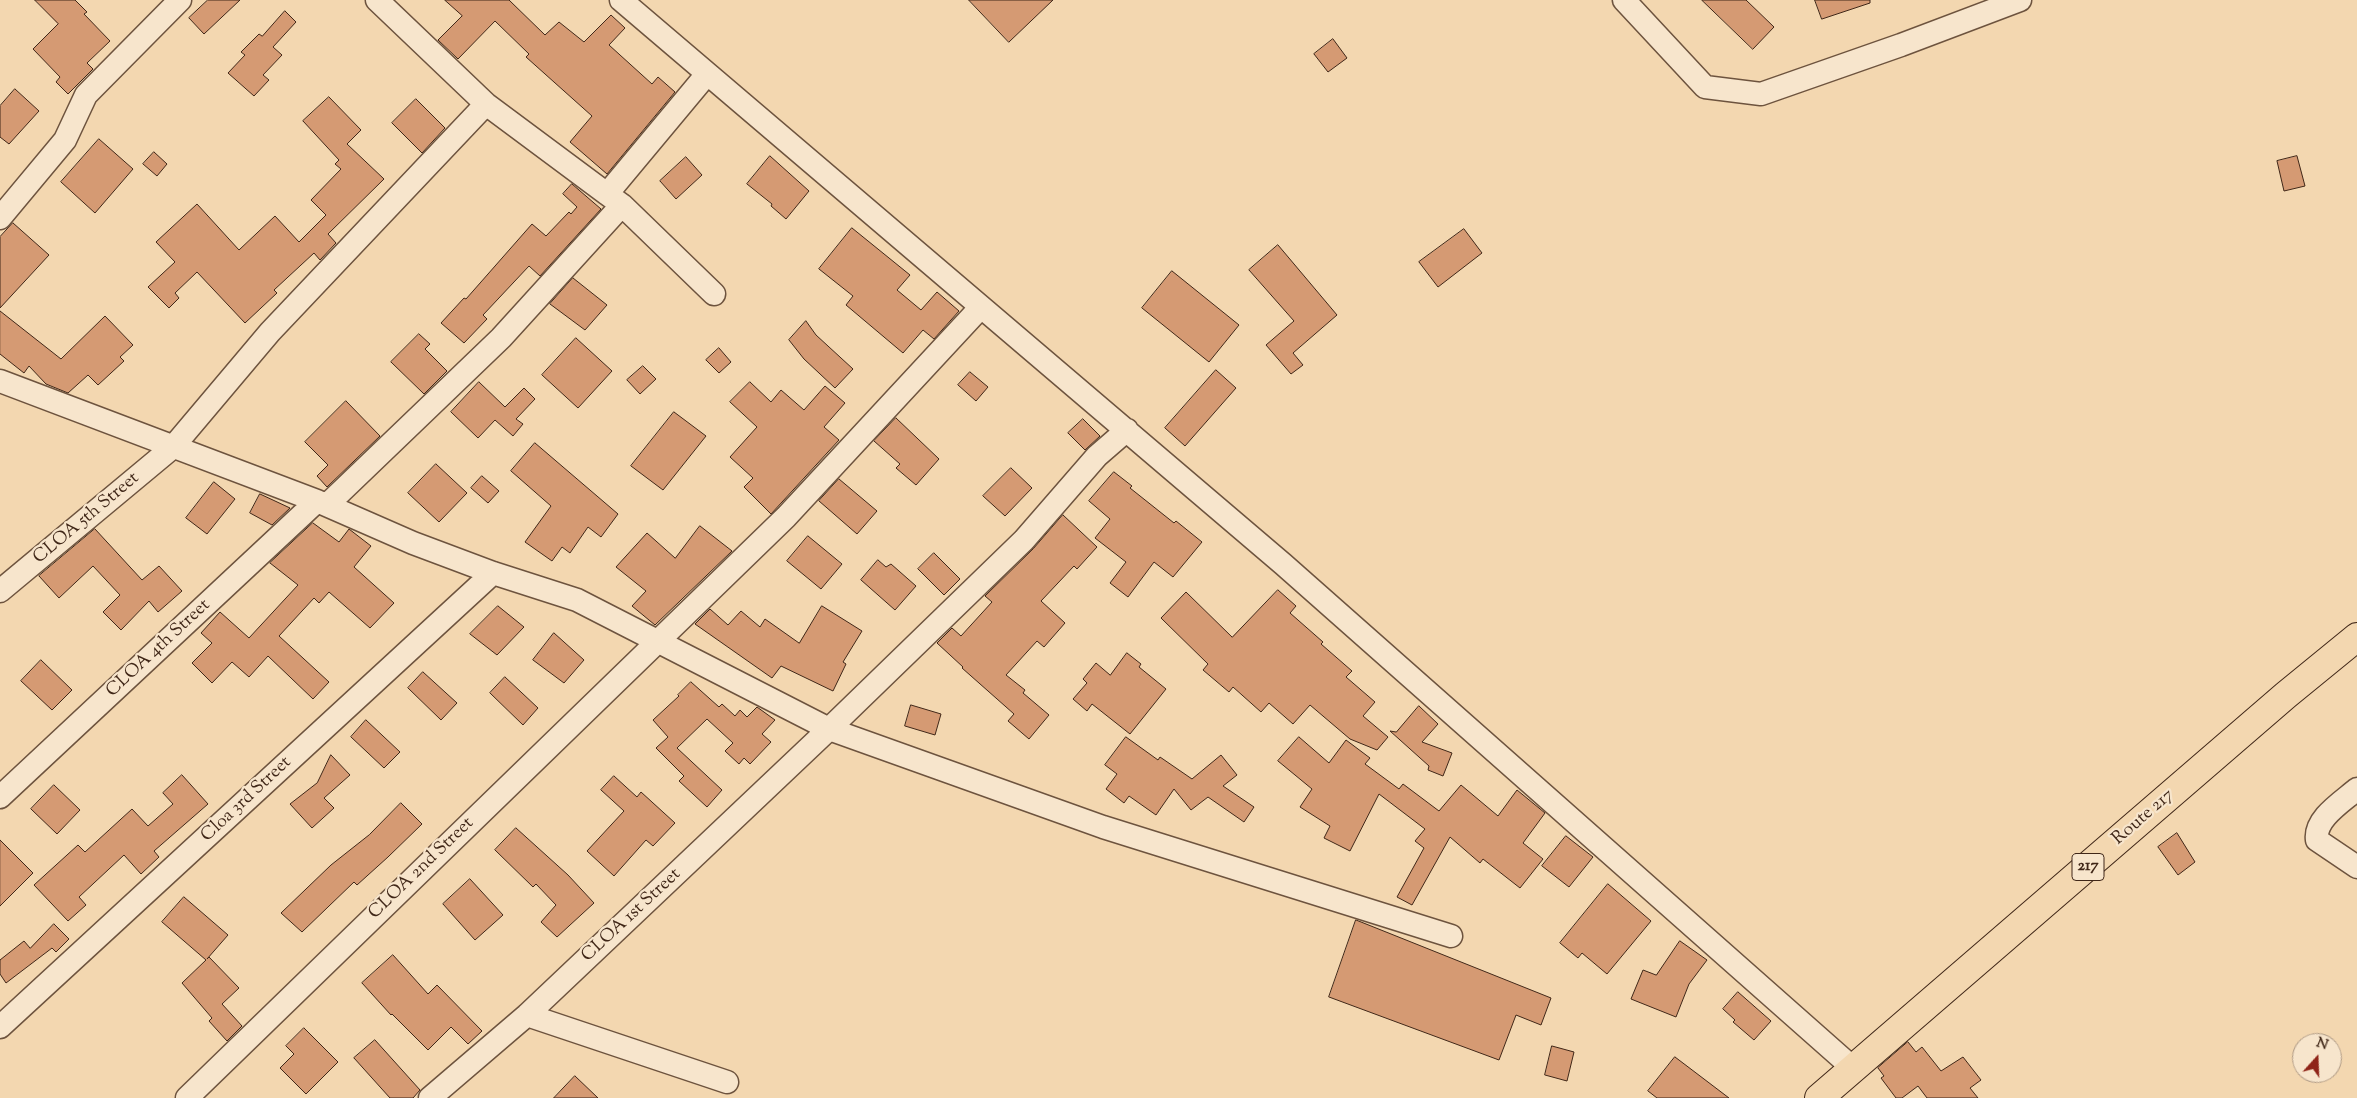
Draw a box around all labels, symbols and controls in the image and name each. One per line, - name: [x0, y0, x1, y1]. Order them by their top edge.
- street label: CLOA 5th Street: [30, 468, 144, 570]
- street label: CLOA 4th Street: [103, 595, 215, 703]
- street label: Cloa 3rd Street: [197, 753, 297, 847]
- street label: Route 217: [2109, 785, 2179, 851]
- street label: CLOA 2nd Street: [365, 813, 479, 925]
- road number: 217: [2072, 854, 2104, 880]
- street label: CLOA 1st Street: [578, 864, 686, 968]
- north arrow: [2292, 1033, 2342, 1083]
- text: N: [2313, 1034, 2330, 1056]

